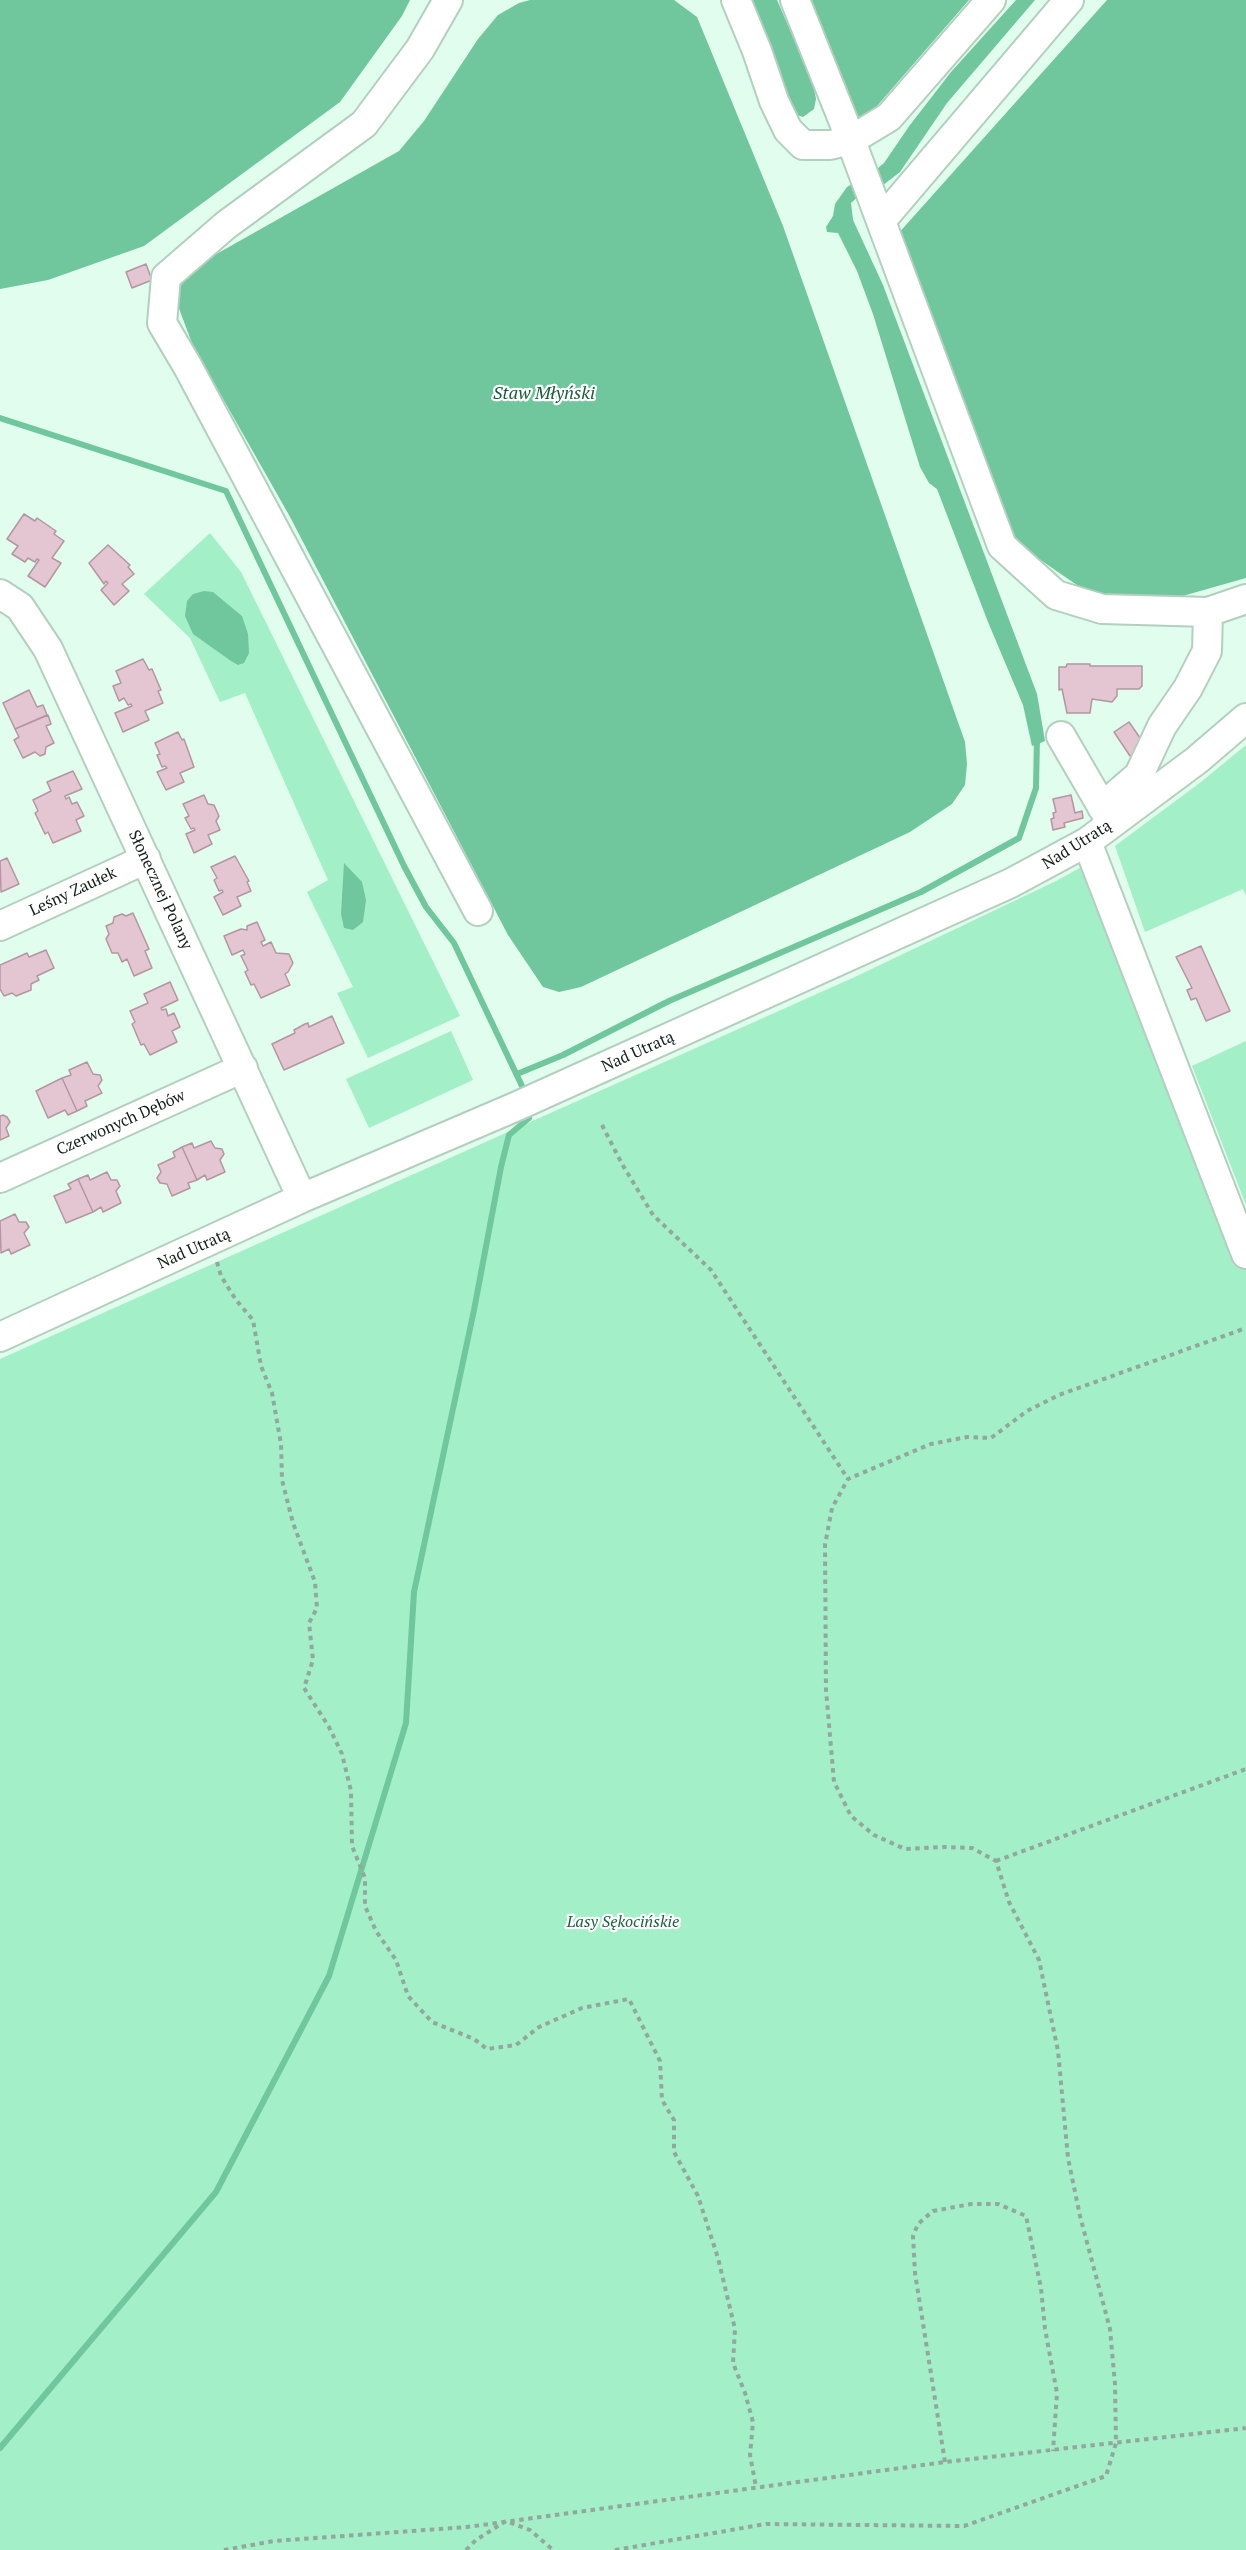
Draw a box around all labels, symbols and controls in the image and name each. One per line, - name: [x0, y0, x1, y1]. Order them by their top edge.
- water label: Staw Młyński: [493, 383, 595, 405]
- street label: Nad Utratą: [1039, 816, 1115, 874]
- street label: Słonecznej Polany: [124, 827, 196, 953]
- street label: Leśny Zaułek: [26, 863, 120, 921]
- street label: Nad Utratą: [599, 1027, 677, 1077]
- street label: Czerwonych Dębów: [54, 1086, 188, 1160]
- street label: Nad Utratą: [155, 1224, 233, 1274]
- park label: Lasy Sękocińskie: [567, 1912, 679, 1932]

